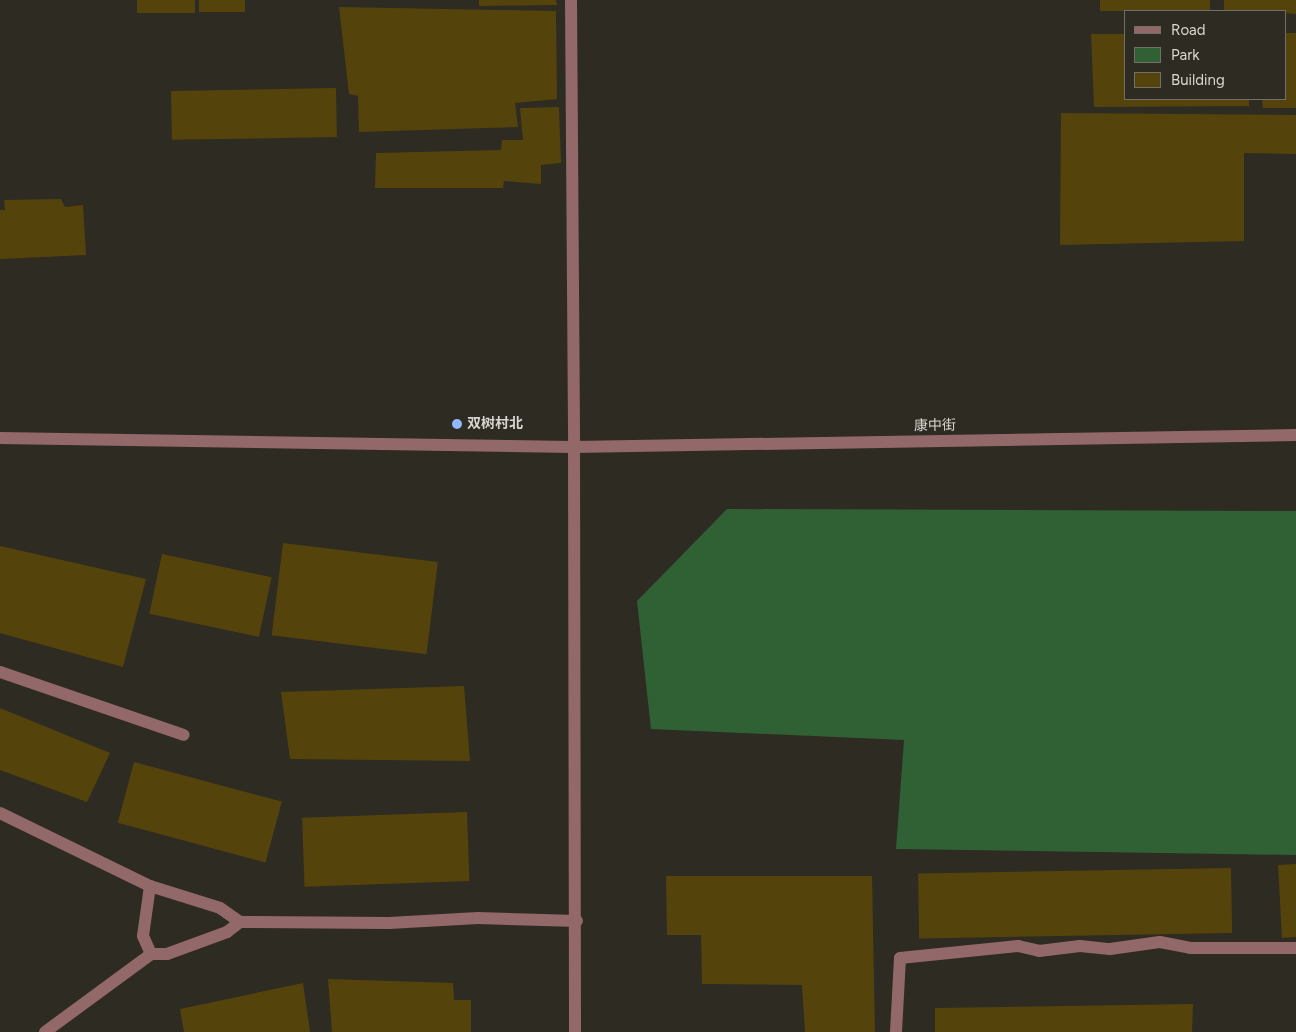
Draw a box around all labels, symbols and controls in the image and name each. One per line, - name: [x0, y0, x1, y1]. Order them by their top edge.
- legend: [1124, 10, 1286, 100]
- text: Road: [1171, 21, 1206, 39]
- text: Park: [1171, 46, 1200, 64]
- text: Building: [1171, 71, 1225, 89]
- place label: 双树村北: [467, 416, 523, 432]
- street label: 康中街: [914, 417, 956, 435]
- marker: 双树村北: [451, 418, 463, 430]

